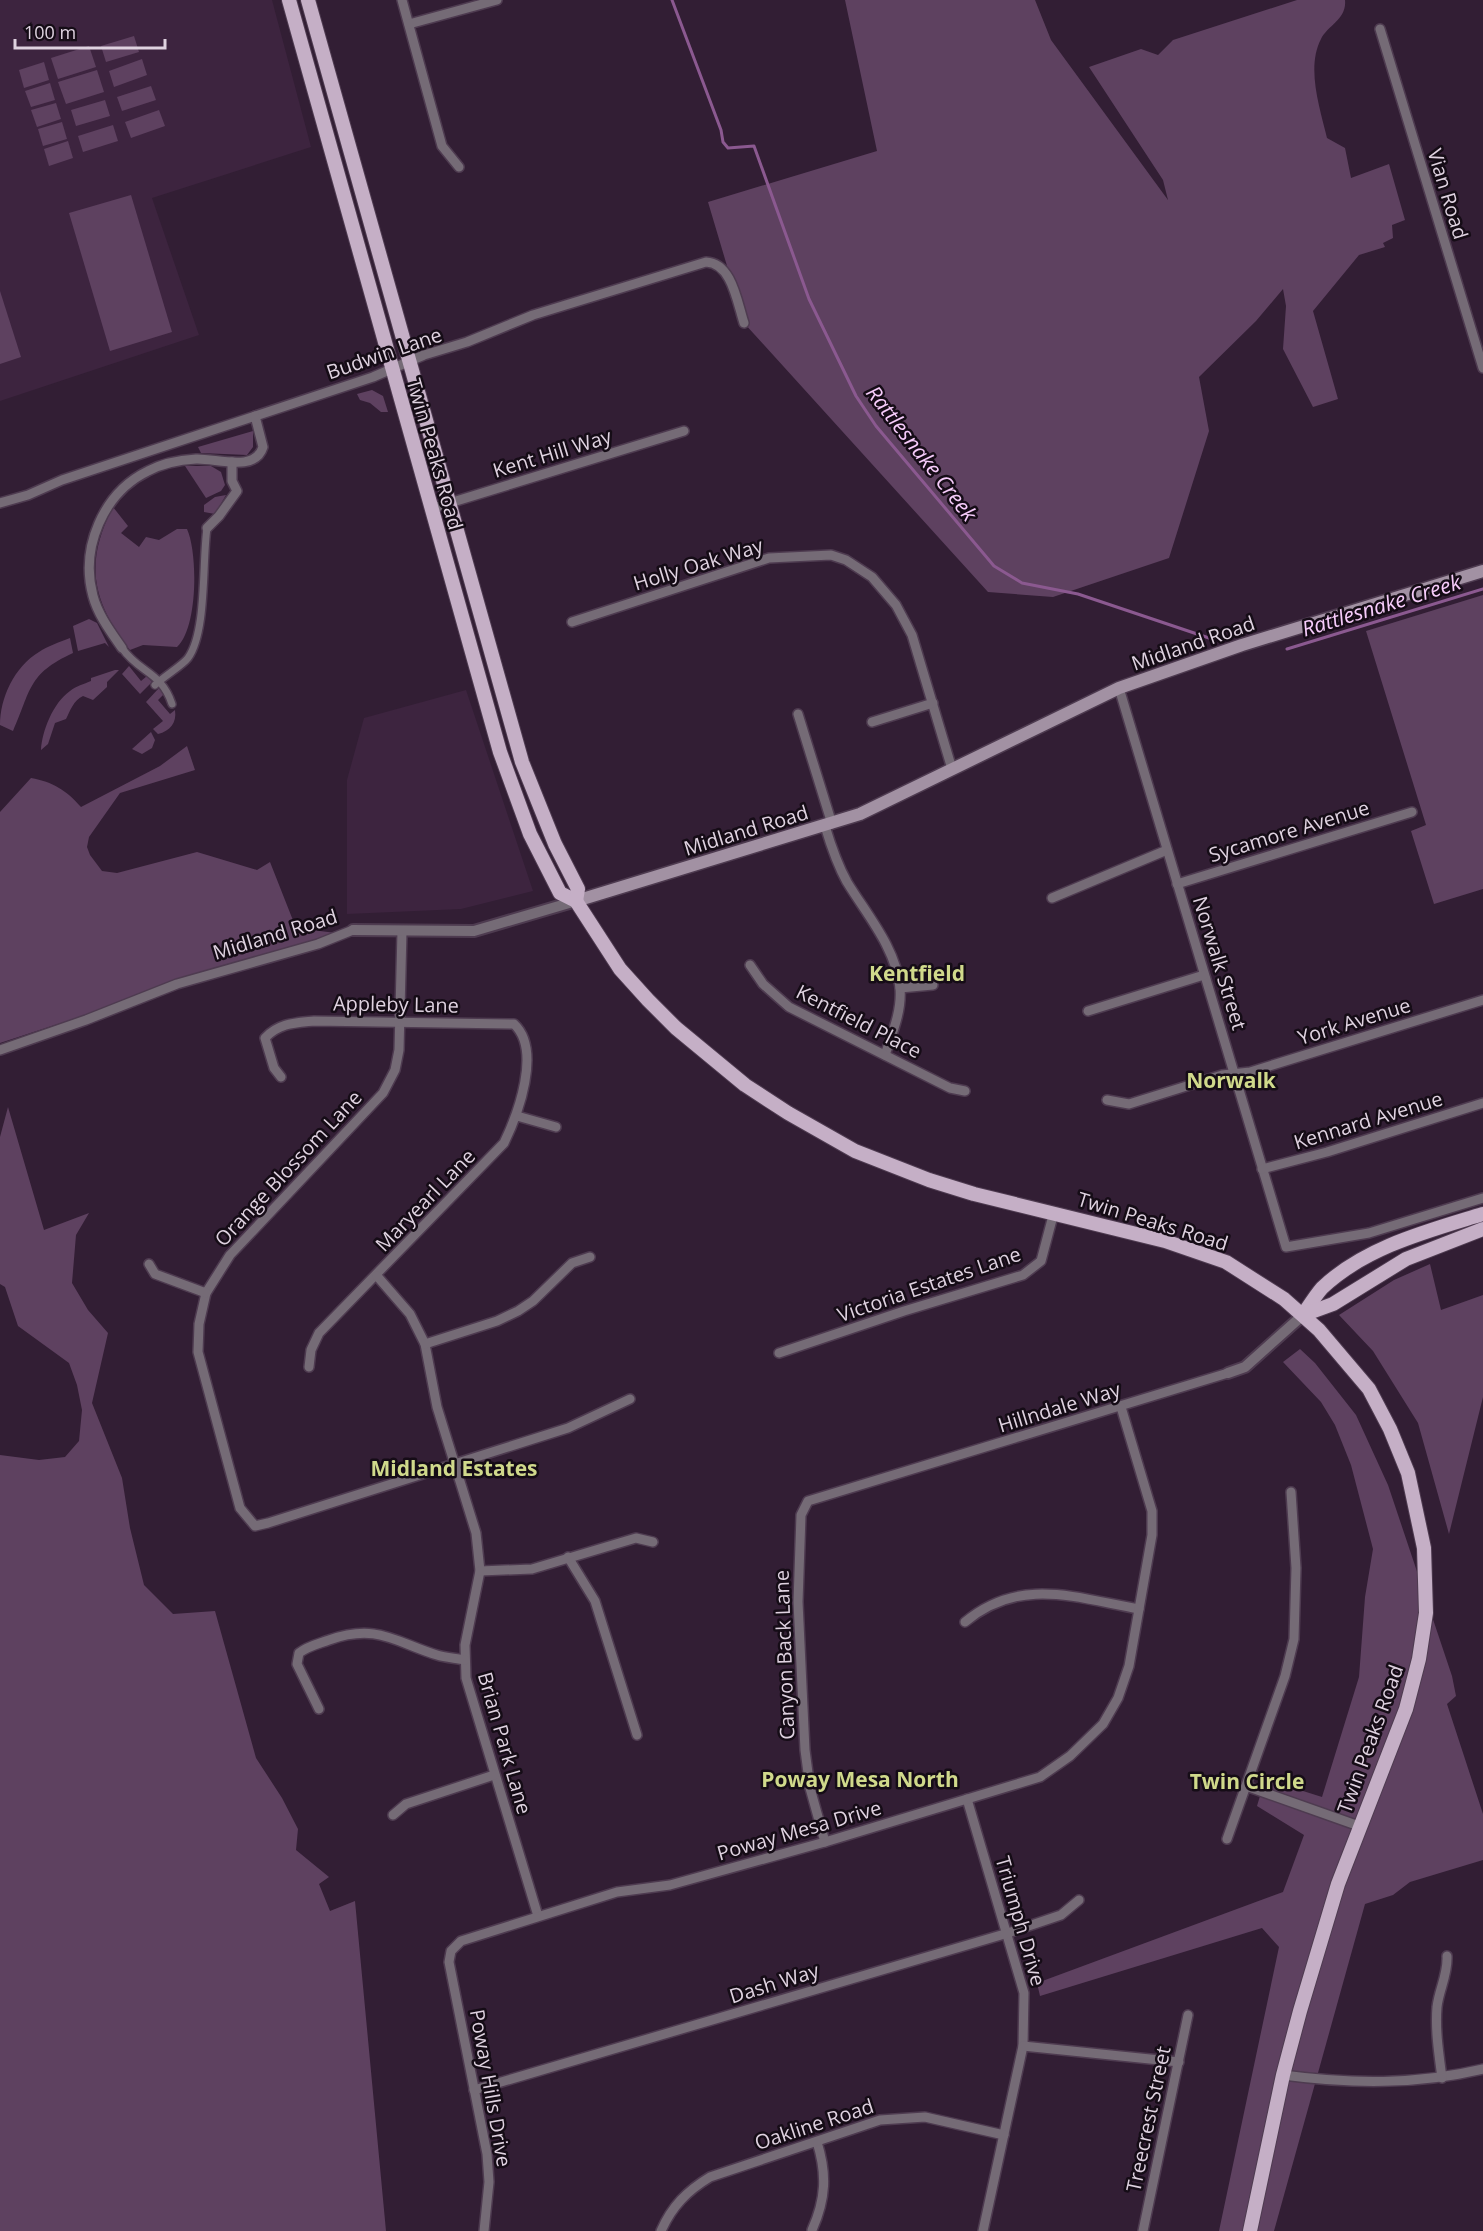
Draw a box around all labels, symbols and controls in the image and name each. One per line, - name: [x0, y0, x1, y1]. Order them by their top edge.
- scale bar: [15, 12, 165, 50]
- text: 100 m: [24, 20, 76, 44]
- street label: Vian Road: [1421, 145, 1475, 243]
- street label: Budwin Lane: [323, 321, 445, 385]
- street label: Twin Peaks Road: [400, 375, 470, 533]
- water label: Rattlesnake Creek: [860, 380, 984, 527]
- street label: Kent Hill Way: [489, 422, 616, 484]
- street label: Holly Oak Way: [630, 531, 767, 597]
- water label: Rattlesnake Creek: [1298, 567, 1464, 642]
- street label: Midland Road: [1128, 609, 1258, 677]
- street label: Sycamore Avenue: [1205, 794, 1373, 868]
- street label: Midland Road: [680, 798, 812, 862]
- street label: Norwalk Street: [1187, 893, 1253, 1033]
- street label: Midland Road: [209, 902, 341, 966]
- district label: Kentfield: [869, 959, 965, 987]
- street label: Kentfield Place: [792, 978, 926, 1064]
- street label: Appleby Lane: [333, 989, 459, 1019]
- street label: York Avenue: [1294, 991, 1414, 1051]
- district label: Norwalk: [1186, 1066, 1277, 1094]
- street label: Orange Blossom Lane: [208, 1084, 368, 1252]
- street label: Kennard Avenue: [1290, 1085, 1446, 1155]
- street label: Maryearl Lane: [369, 1143, 481, 1257]
- street label: Twin Peaks Road: [1074, 1185, 1232, 1257]
- street label: Victoria Estates Lane: [834, 1240, 1024, 1328]
- street label: Hillndale Way: [995, 1375, 1124, 1438]
- district label: Midland Estates: [370, 1454, 538, 1482]
- street label: Canyon Back Lane: [768, 1570, 800, 1740]
- street label: Twin Peaks Road: [1331, 1661, 1409, 1817]
- street label: Brian Park Lane: [472, 1669, 538, 1817]
- district label: Poway Mesa North: [761, 1765, 959, 1793]
- district label: Twin Circle: [1190, 1767, 1304, 1795]
- street label: Poway Mesa Drive: [714, 1794, 884, 1866]
- street label: Triumph Drive: [990, 1853, 1052, 1989]
- street label: Dash Way: [726, 1956, 823, 2009]
- street label: Poway Hills Drive: [464, 2007, 518, 2169]
- street label: Treecrest Street: [1119, 2044, 1177, 2194]
- street label: Oakline Road: [751, 2092, 877, 2156]

